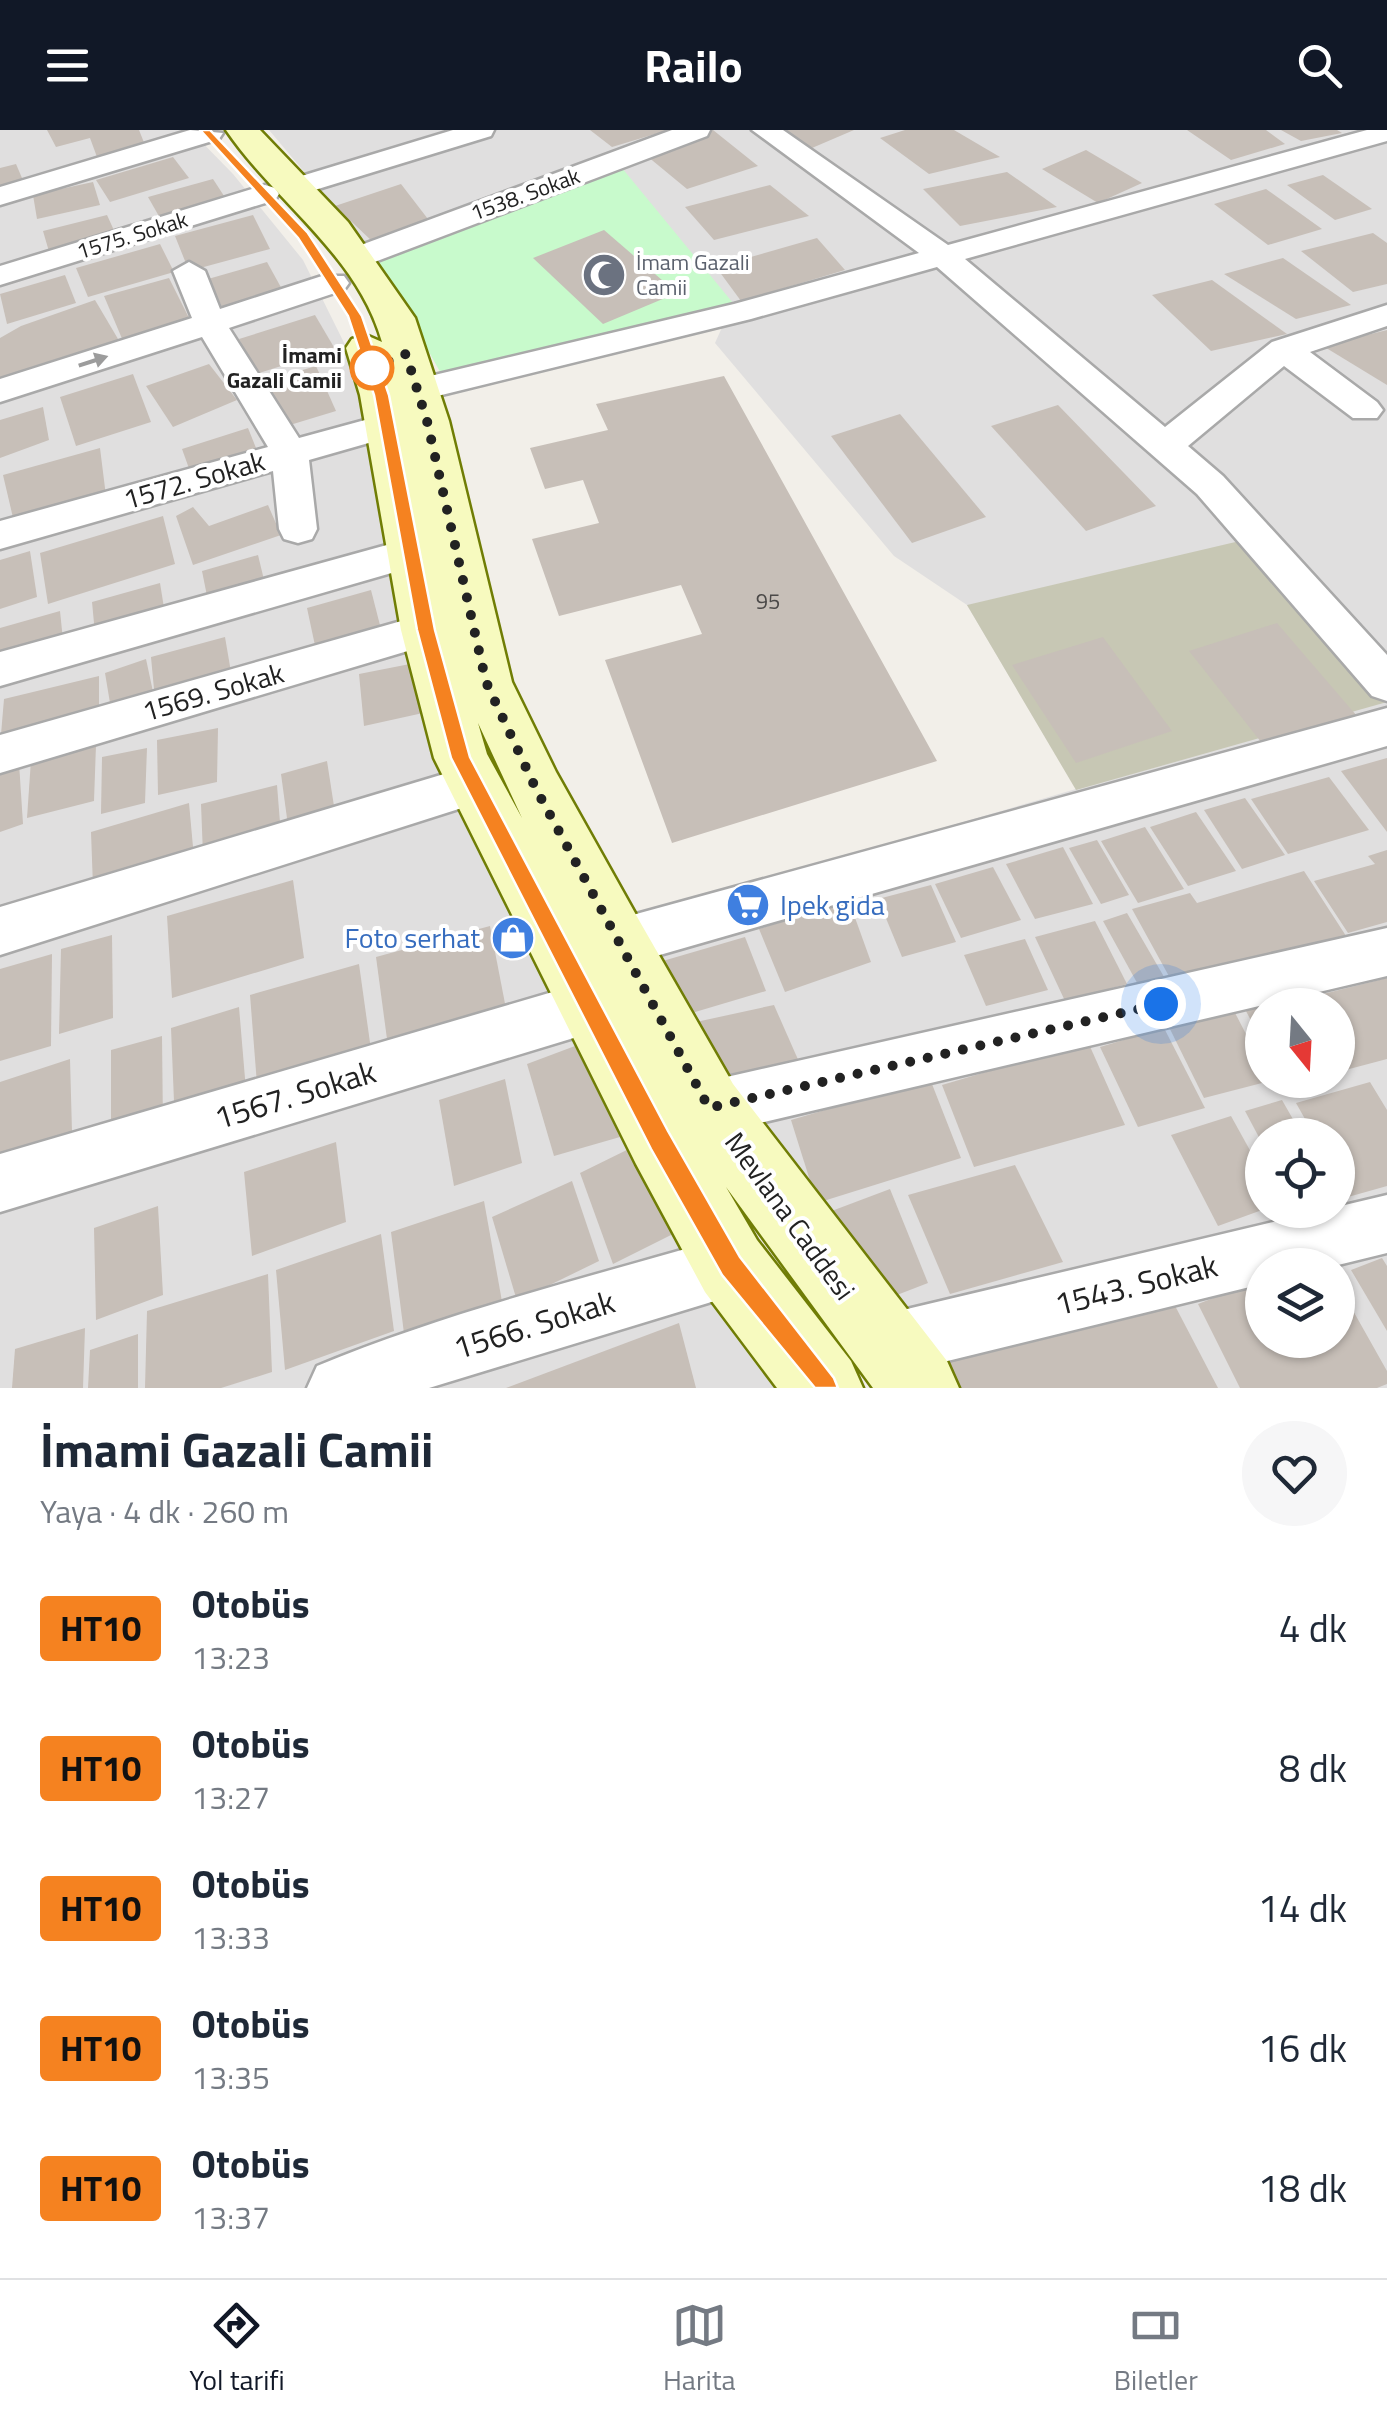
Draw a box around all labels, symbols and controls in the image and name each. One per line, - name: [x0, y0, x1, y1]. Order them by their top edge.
- text: Railo: [644, 31, 743, 99]
- icon: menu: [40, 38, 95, 93]
- icon: search: [1292, 38, 1347, 93]
- street label: 1538. Sokak: [465, 158, 585, 230]
- street label: 1575. Sokak: [72, 202, 192, 268]
- place label: İmam Gazali Camii: [636, 245, 750, 304]
- mosque icon: İmam Gazali Camii: [581, 252, 627, 298]
- place label: İmami Gazali Camii: [227, 338, 342, 397]
- marker: İmami Gazali Camii: [351, 347, 393, 389]
- one-way arrow: [78, 352, 108, 367]
- street label: 1572. Sokak: [118, 439, 270, 520]
- house number: 95: [756, 584, 780, 618]
- street label: 1569. Sokak: [137, 651, 289, 732]
- supermarket icon: Ipek gida: [725, 882, 771, 928]
- place label: Ipek gida: [780, 883, 885, 926]
- shop icon: Foto serhat: [490, 915, 536, 961]
- place label: Foto serhat: [345, 916, 480, 959]
- your location: [1136, 979, 1186, 1029]
- north arrow: [1245, 988, 1355, 1098]
- map controls: [1245, 988, 1355, 1358]
- street label: 1567. Sokak: [208, 1047, 381, 1141]
- button: locate: [1245, 1118, 1355, 1228]
- street label: Mevlana Caddesi: [715, 1123, 866, 1309]
- street label: 1543. Sokak: [1049, 1241, 1222, 1327]
- button: layers: [1245, 1248, 1355, 1358]
- street label: 1566. Sokak: [447, 1277, 620, 1371]
- text: İmami Gazali Camii: [40, 1413, 433, 1486]
- button: heart: [1242, 1421, 1347, 1526]
- text: Yaya · 4 dk · 260 m: [40, 1487, 289, 1535]
- text: Otobüs: [191, 1575, 310, 1633]
- text: 4 dk: [1279, 1599, 1347, 1657]
- text: HT10: [60, 1601, 141, 1655]
- text: 13:23: [191, 1633, 270, 1681]
- text: Otobüs: [191, 1715, 310, 1773]
- text: 8 dk: [1279, 1739, 1347, 1797]
- text: HT10: [60, 1741, 141, 1795]
- text: 13:27: [191, 1773, 270, 1821]
- text: Otobüs: [191, 1855, 310, 1913]
- text: 14 dk: [1258, 1879, 1347, 1937]
- text: HT10: [60, 1881, 141, 1935]
- text: 13:33: [191, 1913, 270, 1961]
- text: Otobüs: [191, 1995, 310, 2053]
- text: 16 dk: [1258, 2019, 1347, 2077]
- text: HT10: [60, 2021, 141, 2075]
- text: 13:35: [191, 2053, 270, 2101]
- text: Otobüs: [191, 2135, 310, 2193]
- text: 18 dk: [1258, 2159, 1347, 2217]
- text: HT10: [60, 2161, 141, 2215]
- text: 13:37: [191, 2193, 270, 2241]
- tab: Yol tarifi: [189, 2298, 285, 2401]
- tab: Harita: [663, 2298, 736, 2401]
- tab: Biletler: [1114, 2298, 1198, 2401]

